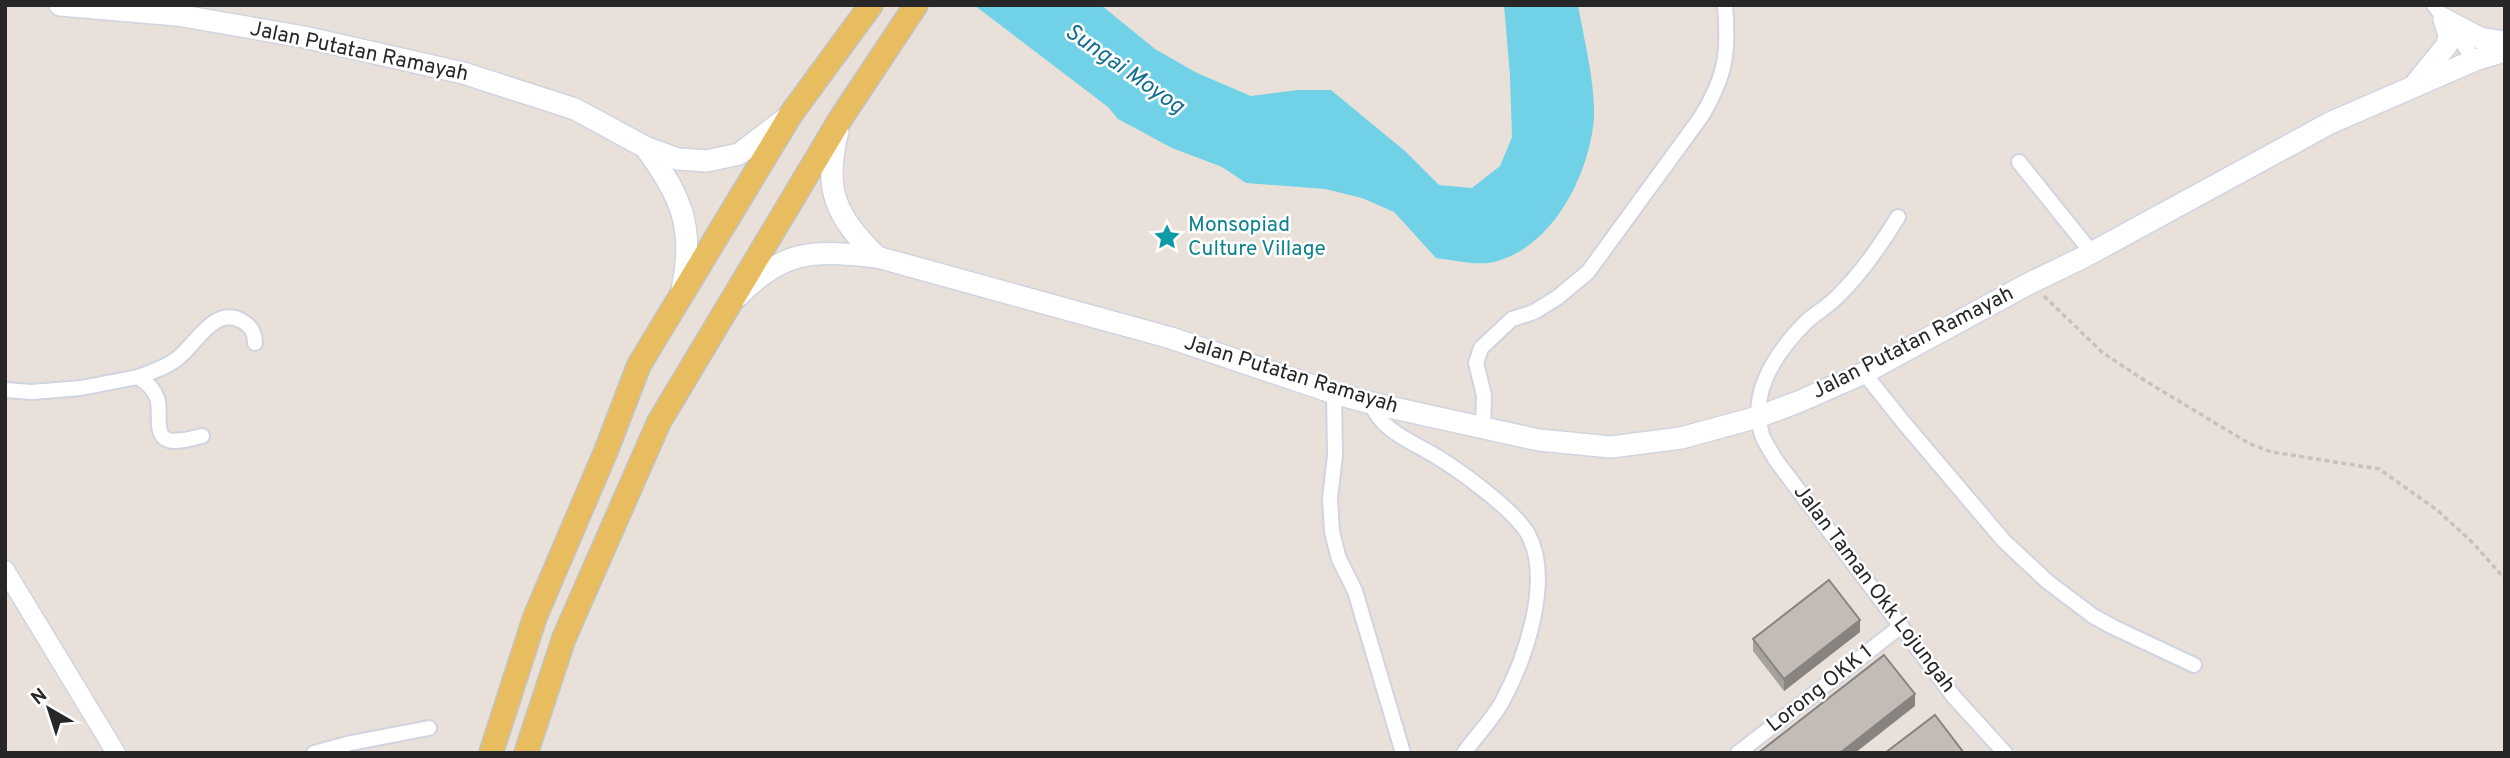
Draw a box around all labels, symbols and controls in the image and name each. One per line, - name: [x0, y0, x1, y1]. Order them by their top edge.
- street label: Jalan Putatan Ramayah: [247, 16, 471, 88]
- water label: Sungai Moyog: [1059, 18, 1190, 122]
- place label: Monsopiad Culture Village: [1188, 212, 1326, 263]
- place icon: Monsopiad Culture Village: [1152, 222, 1182, 252]
- street label: Jalan Putatan Ramayah: [1808, 280, 2018, 406]
- street label: Jalan Putatan Ramayah: [1181, 330, 1401, 420]
- street label: Jalan Taman Okk Lojungah: [1787, 480, 1961, 698]
- street label: Lorong OKK 1: [1762, 639, 1878, 739]
- north arrow: [14, 674, 84, 744]
- text: N: [27, 684, 52, 711]

